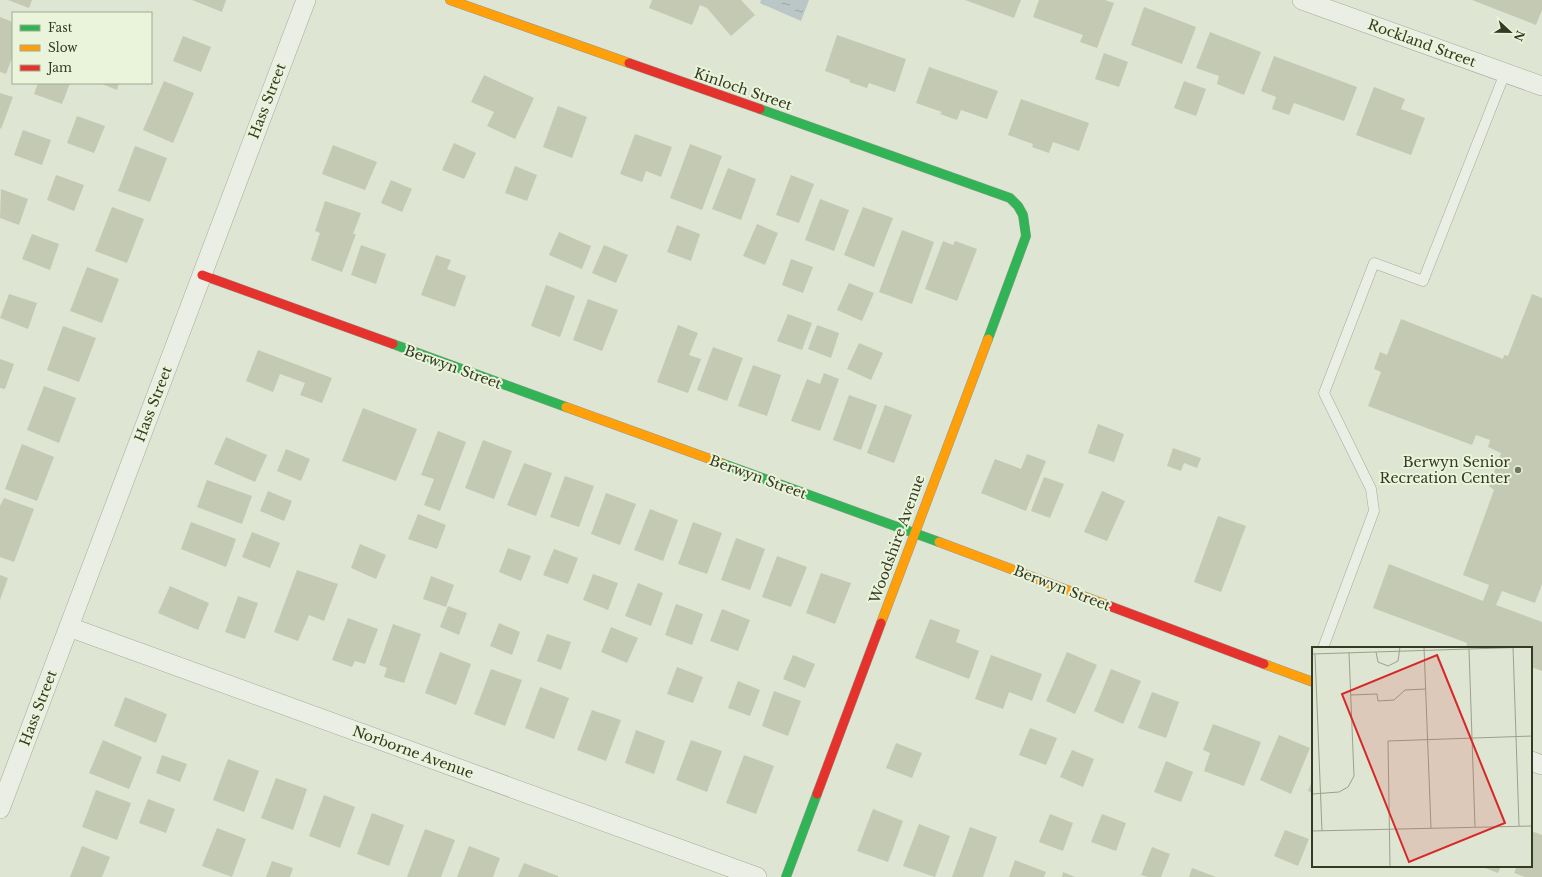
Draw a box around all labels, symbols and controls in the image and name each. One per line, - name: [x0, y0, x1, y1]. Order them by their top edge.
- legend: [12, 12, 152, 84]
- north arrow: [1490, 12, 1530, 52]
- street label: Rockland Street: [1365, 15, 1479, 71]
- text: Fast: [48, 20, 73, 35]
- text: N: [1511, 28, 1528, 44]
- text: Slow: [48, 40, 78, 55]
- text: Jam: [46, 60, 72, 75]
- street label: Hass Street: [244, 60, 290, 141]
- street label: Kinloch Street: [692, 64, 795, 114]
- street label: Berwyn Street: [402, 341, 505, 393]
- street label: Hass Street: [130, 363, 176, 444]
- street label: Berwyn Street: [707, 451, 810, 503]
- place label: Berwyn Senior Recreation Center: [1379, 453, 1510, 487]
- marker: Berwyn Senior Recreation Center: [1513, 465, 1523, 475]
- street label: Woodshire Avenue: [865, 472, 929, 607]
- street label: Berwyn Street: [1011, 561, 1114, 615]
- inset map: [1312, 647, 1532, 867]
- street label: Hass Street: [15, 667, 61, 748]
- street label: Norborne Avenue: [350, 722, 476, 782]

